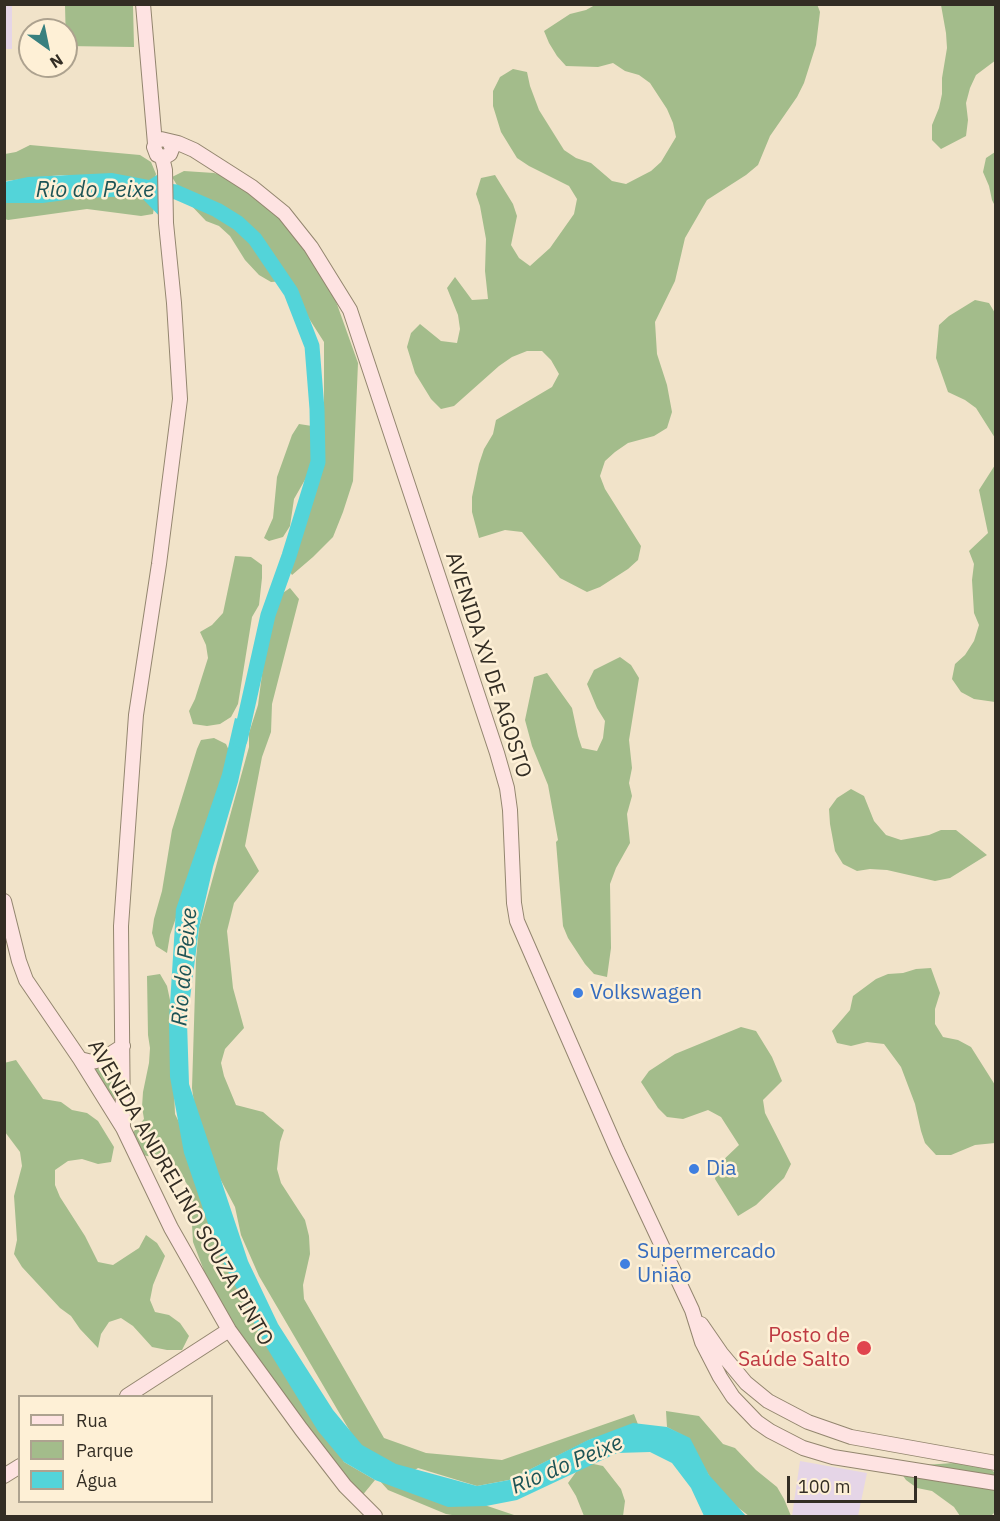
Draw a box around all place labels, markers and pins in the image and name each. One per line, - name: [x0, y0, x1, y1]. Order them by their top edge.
- place label: Volkswagen: [590, 980, 702, 1006]
- marker: Volkswagen: [571, 986, 585, 1000]
- place label: Dia: [706, 1156, 737, 1182]
- marker: Dia: [687, 1162, 701, 1176]
- place label: Supermercado União: [637, 1239, 776, 1289]
- marker: Supermercado União: [618, 1257, 632, 1271]
- place label: Posto de Saúde Salto: [738, 1323, 850, 1373]
- marker: Posto de Saúde Salto: [855, 1339, 873, 1357]

